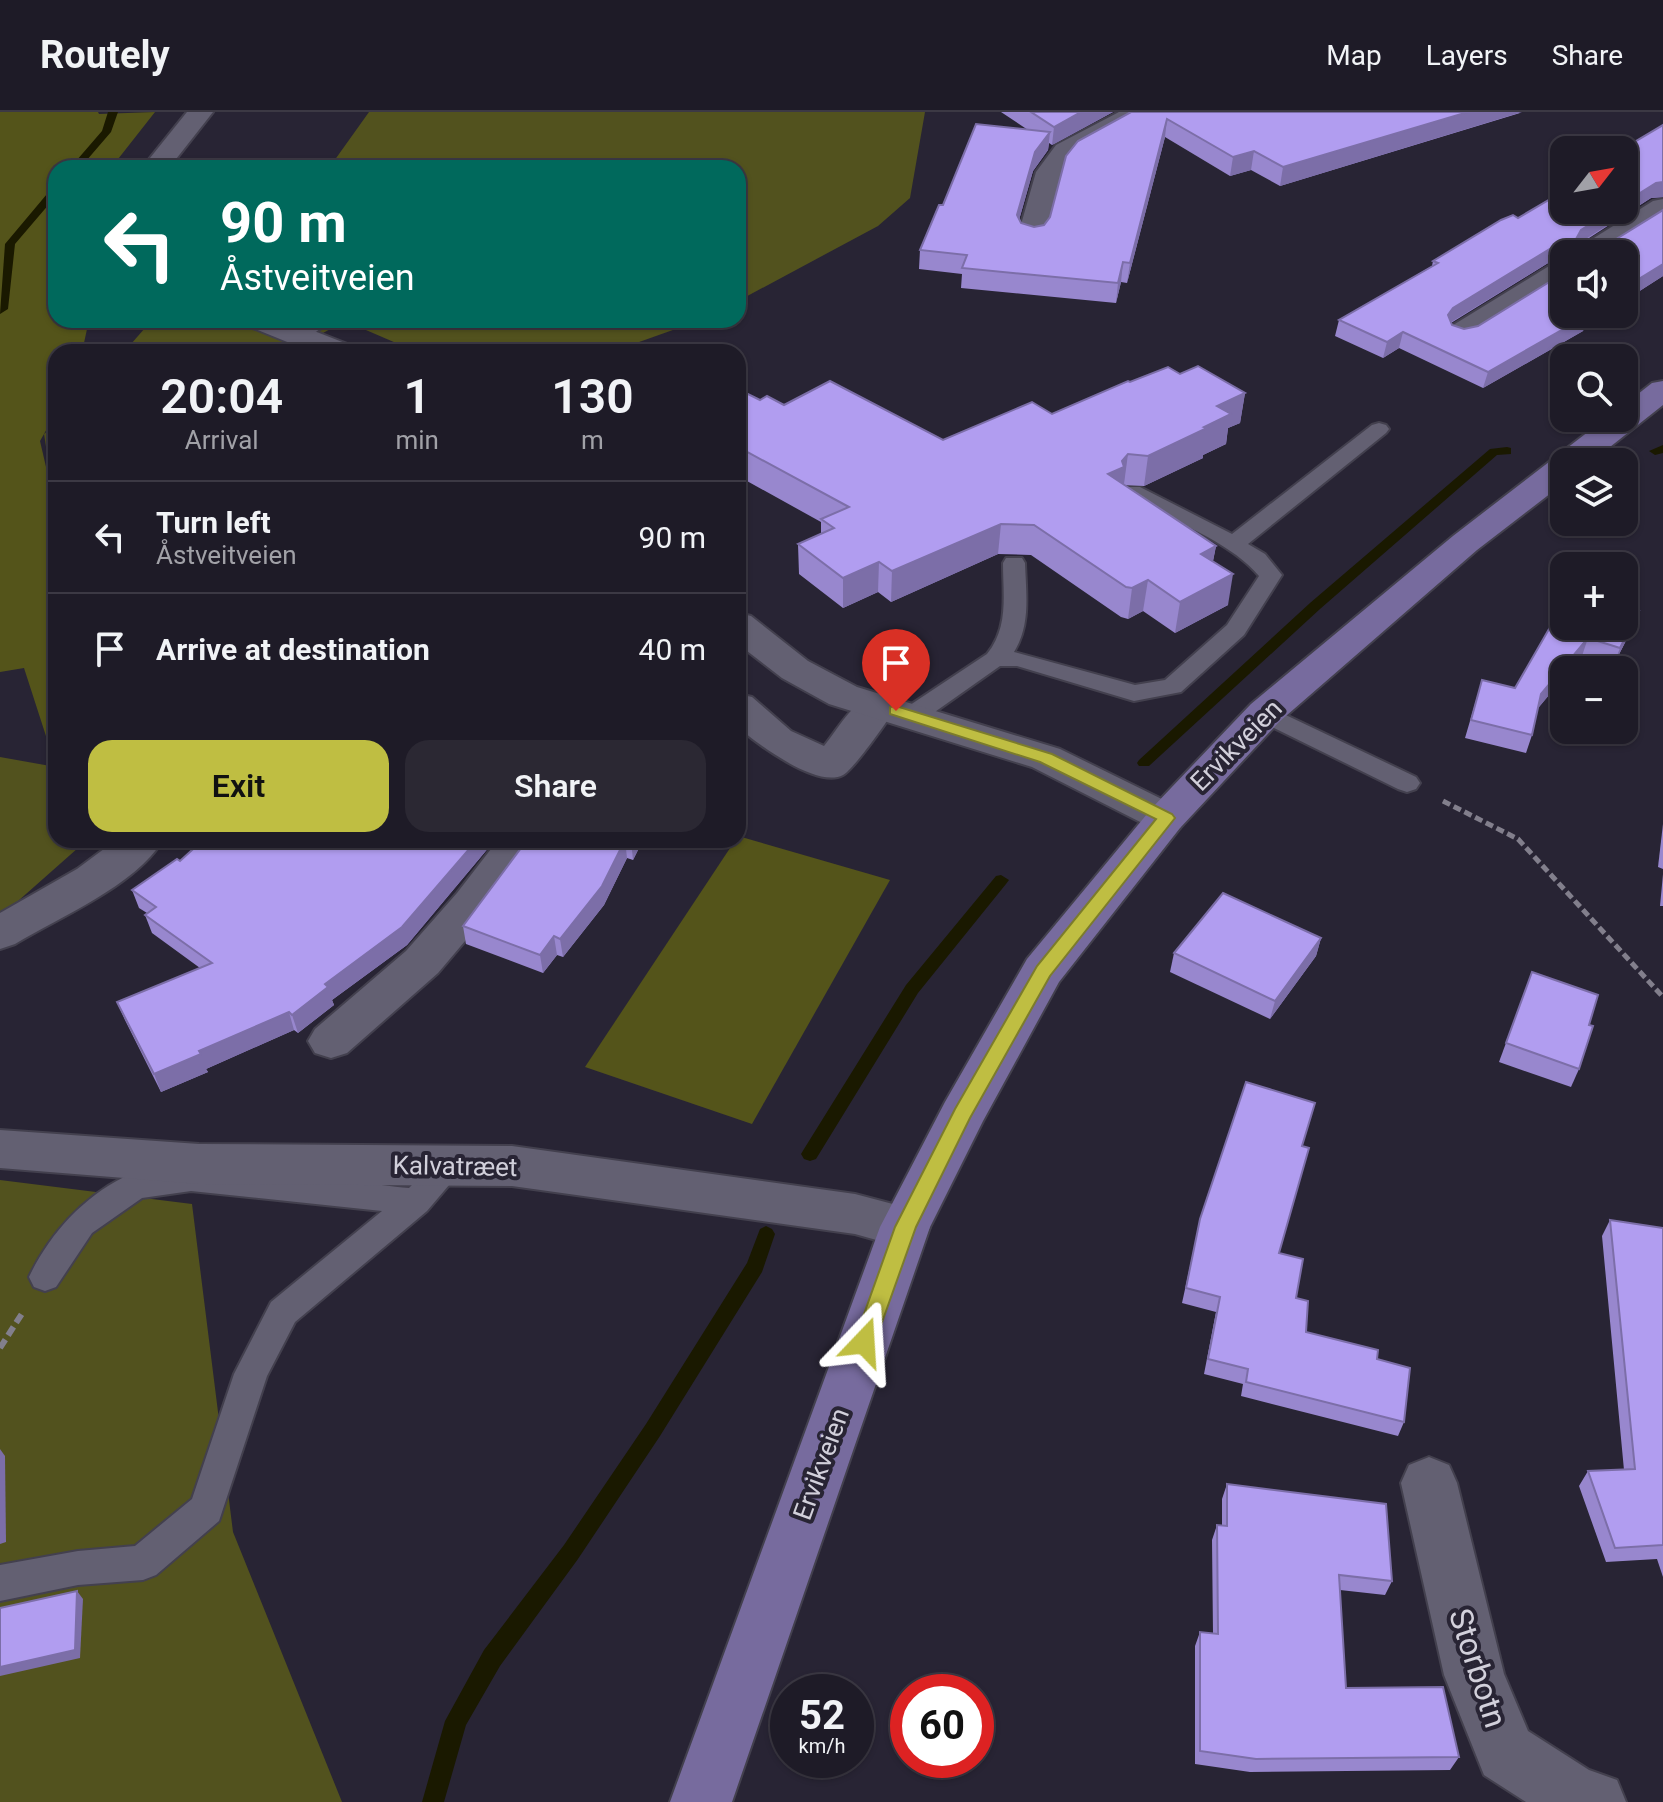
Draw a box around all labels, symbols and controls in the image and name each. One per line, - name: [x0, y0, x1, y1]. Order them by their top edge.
- text: Routely: [40, 33, 170, 77]
- text: Map: [1326, 39, 1382, 72]
- text: Layers: [1426, 39, 1508, 72]
- text: Share: [1552, 39, 1623, 72]
- north arrow: [1550, 136, 1638, 224]
- map controls: [1550, 136, 1638, 744]
- text: 90 m: [220, 190, 347, 256]
- icon: left: [88, 192, 192, 296]
- button: sound: [1550, 240, 1638, 328]
- text: Åstveitveien: [220, 257, 415, 299]
- button: search: [1550, 344, 1638, 432]
- text: 20:04: [160, 368, 283, 425]
- text: 1: [404, 368, 431, 425]
- text: 130: [551, 368, 634, 425]
- text: Arrival: [185, 425, 259, 455]
- text: min: [395, 425, 439, 455]
- text: m: [581, 425, 604, 455]
- button: layers: [1550, 448, 1638, 536]
- text: Turn left: [156, 505, 271, 540]
- icon: left: [88, 515, 132, 559]
- text: 90 m: [639, 520, 706, 555]
- text: Åstveitveien: [156, 540, 297, 570]
- button: +: [1550, 552, 1638, 640]
- icon: arrive: [88, 627, 132, 671]
- pin: [862, 629, 930, 711]
- text: Arrive at destination: [156, 632, 430, 667]
- text: 40 m: [639, 632, 706, 667]
- icon: arrive: [874, 641, 918, 685]
- button: −: [1550, 656, 1638, 744]
- street label: Ervikveien: [1184, 693, 1288, 797]
- button: Exit: [88, 740, 389, 832]
- button: Share: [405, 740, 706, 832]
- street label: Kalvatræet: [392, 1150, 518, 1182]
- position arrow: [822, 1300, 906, 1384]
- street label: Ervikveien: [787, 1404, 855, 1524]
- street label: Storbotn: [1441, 1604, 1515, 1732]
- speed limit sign: 60: [890, 1674, 994, 1778]
- text: 52: [799, 1692, 845, 1739]
- text: km/h: [799, 1734, 845, 1758]

